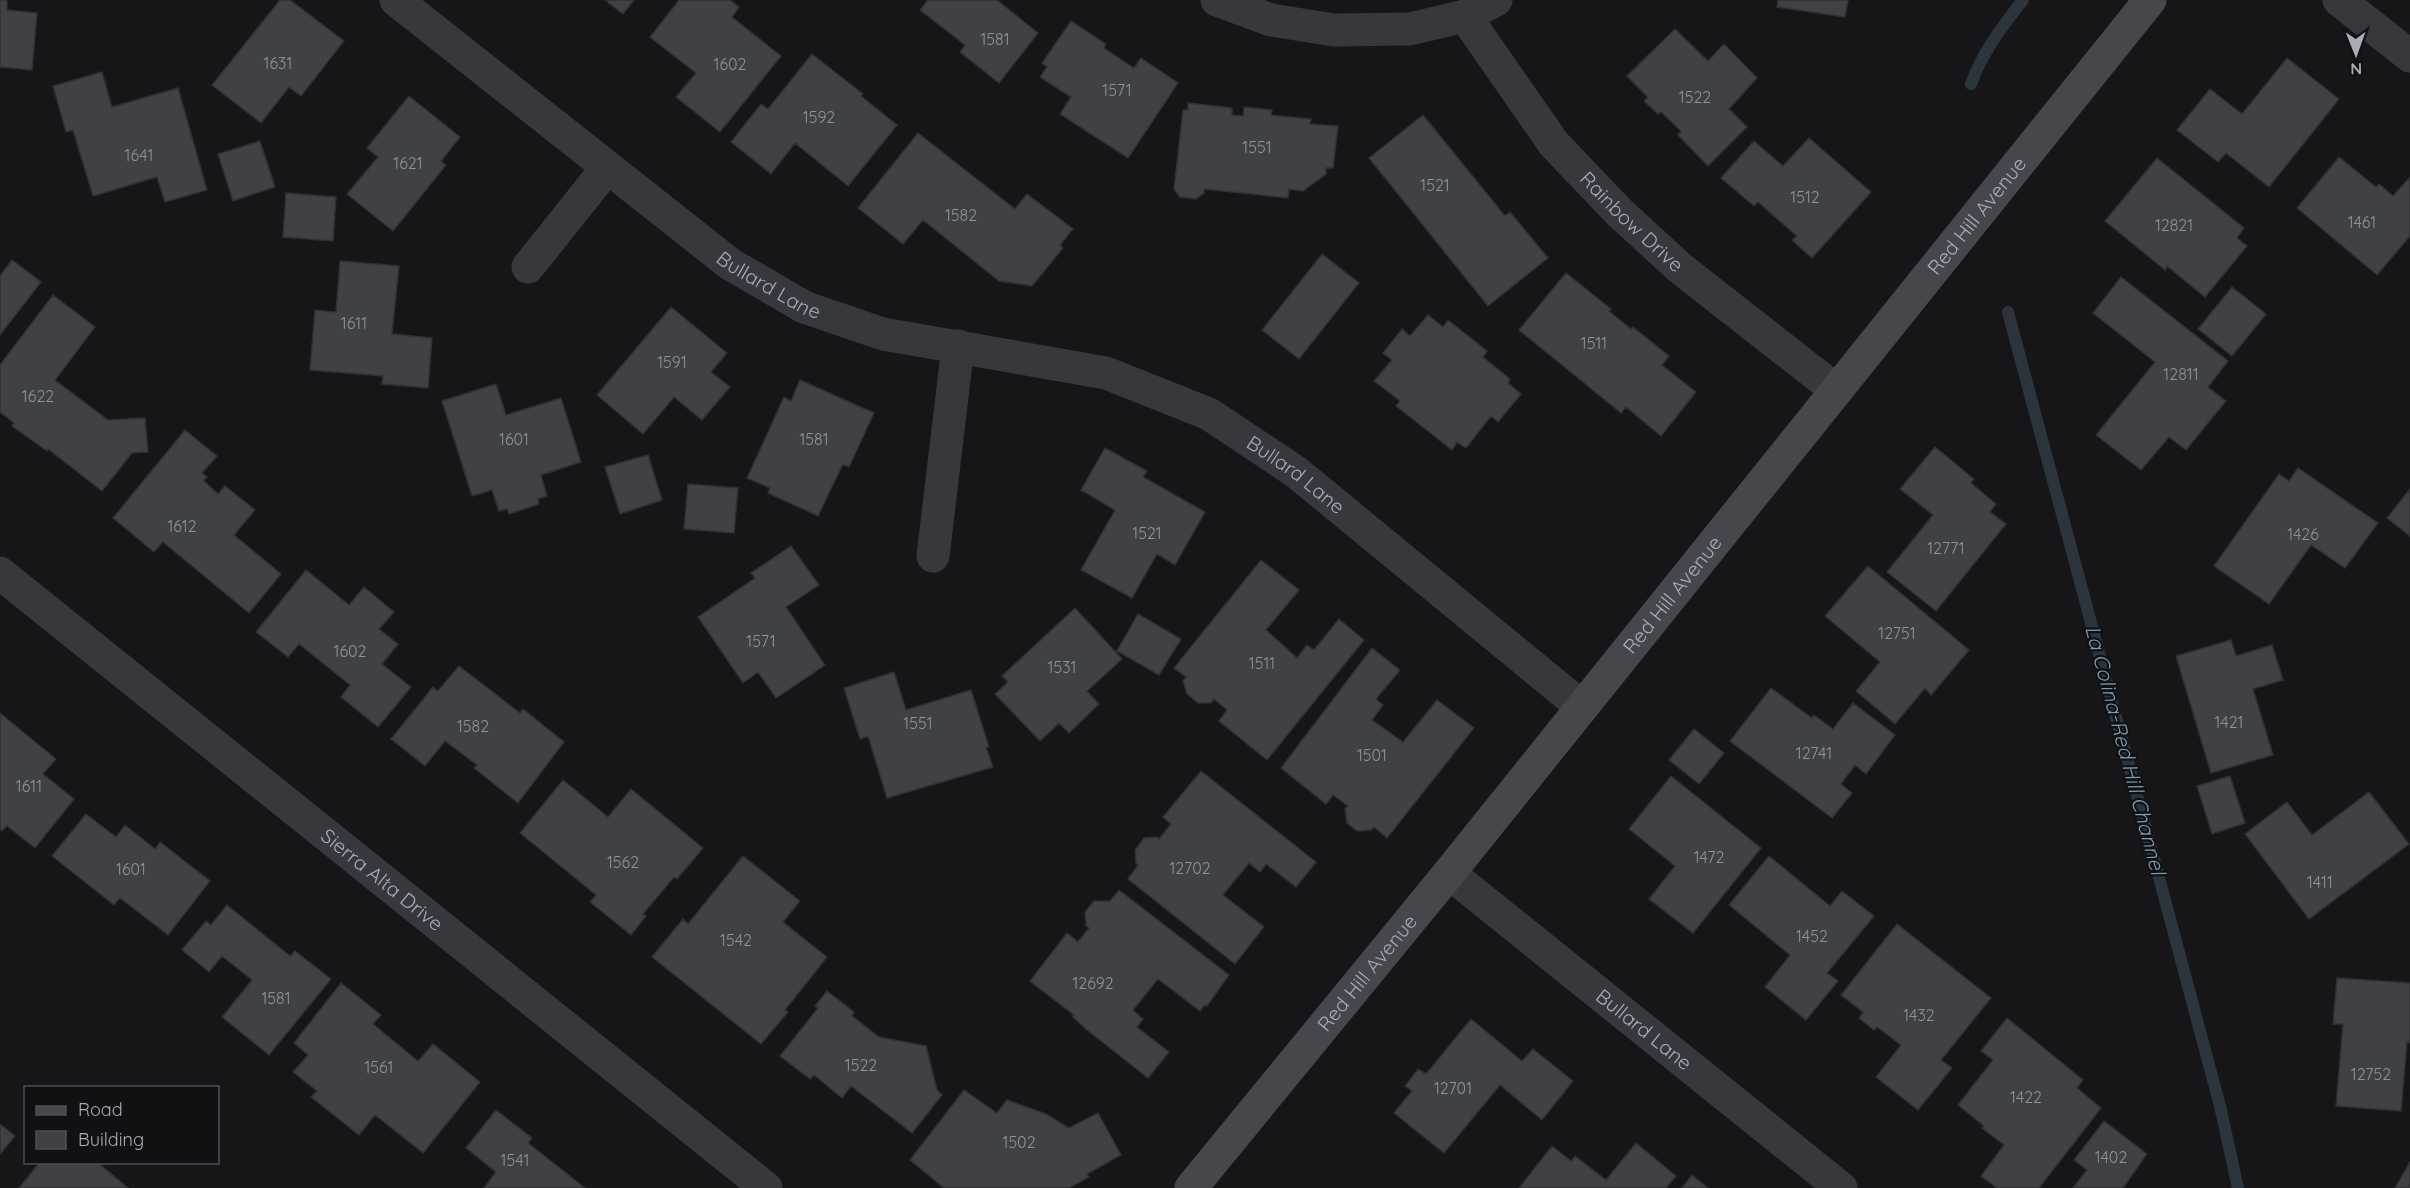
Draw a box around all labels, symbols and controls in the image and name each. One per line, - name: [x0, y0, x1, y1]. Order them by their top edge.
- north arrow: [2326, 24, 2386, 84]
- house number: 1581: [980, 29, 1010, 49]
- house number: 1631: [264, 53, 292, 73]
- house number: 1602: [714, 54, 747, 74]
- text: N: [2350, 59, 2362, 79]
- house number: 1571: [1102, 80, 1132, 100]
- house number: 1522: [1679, 87, 1711, 107]
- house number: 1592: [803, 107, 835, 127]
- house number: 1551: [1242, 137, 1272, 157]
- house number: 1641: [124, 145, 154, 165]
- street label: Red Hill Avenue: [1921, 152, 2031, 279]
- house number: 1621: [393, 153, 423, 173]
- street label: Rainbow Drive: [1575, 166, 1689, 277]
- house number: 1521: [1420, 175, 1450, 195]
- house number: 1512: [1790, 187, 1820, 207]
- house number: 1582: [945, 205, 977, 225]
- house number: 1461: [2348, 212, 2376, 232]
- house number: 12821: [2155, 215, 2193, 235]
- street label: Bullard Lane: [712, 245, 824, 324]
- house number: 1611: [341, 313, 367, 333]
- house number: 1511: [1581, 333, 1607, 353]
- house number: 1591: [657, 352, 687, 372]
- house number: 12811: [2163, 364, 2199, 384]
- house number: 1622: [22, 386, 54, 406]
- house number: 1601: [499, 429, 529, 449]
- house number: 1581: [799, 429, 829, 449]
- street label: Bullard Lane: [1242, 430, 1350, 519]
- house number: 1612: [167, 516, 197, 536]
- house number: 1521: [1132, 523, 1162, 543]
- house number: 1426: [2287, 524, 2319, 544]
- street label: Red Hill Avenue: [1617, 530, 1727, 658]
- house number: 12771: [1927, 538, 1965, 558]
- water label: La Colina-Red Hill Channel: [2080, 622, 2172, 879]
- house number: 12751: [1878, 623, 1916, 643]
- house number: 1571: [746, 631, 776, 651]
- house number: 1602: [334, 641, 367, 661]
- house number: 1511: [1249, 653, 1275, 673]
- house number: 1531: [1048, 657, 1076, 677]
- house number: 1421: [2215, 712, 2243, 732]
- house number: 1551: [903, 713, 933, 733]
- house number: 1582: [457, 716, 489, 736]
- house number: 12741: [1796, 743, 1832, 763]
- house number: 1501: [1357, 745, 1387, 765]
- house number: 1611: [16, 776, 42, 796]
- street label: Sierra Alta Drive: [316, 823, 449, 936]
- house number: 1472: [1694, 847, 1724, 867]
- house number: 1562: [607, 852, 639, 872]
- house number: 12702: [1169, 858, 1211, 878]
- house number: 1601: [116, 859, 146, 879]
- house number: 1411: [2307, 872, 2333, 892]
- street label: Red Hill Avenue: [1311, 909, 1422, 1036]
- house number: 1452: [1796, 926, 1828, 946]
- house number: 1542: [720, 930, 752, 950]
- house number: 12692: [1072, 973, 1114, 993]
- street label: Bullard Lane: [1591, 983, 1697, 1075]
- house number: 1581: [261, 988, 291, 1008]
- house number: 1432: [1903, 1005, 1935, 1025]
- house number: 1522: [845, 1055, 877, 1075]
- house number: 1561: [364, 1057, 394, 1077]
- house number: 12752: [2351, 1064, 2391, 1084]
- house number: 12701: [1434, 1078, 1472, 1098]
- legend: [24, 1086, 219, 1164]
- house number: 1422: [2010, 1087, 2042, 1107]
- text: Road: [78, 1098, 123, 1121]
- text: Building: [78, 1128, 144, 1151]
- house number: 1502: [1002, 1132, 1036, 1152]
- house number: 1402: [2095, 1147, 2127, 1167]
- house number: 1541: [501, 1150, 529, 1170]

